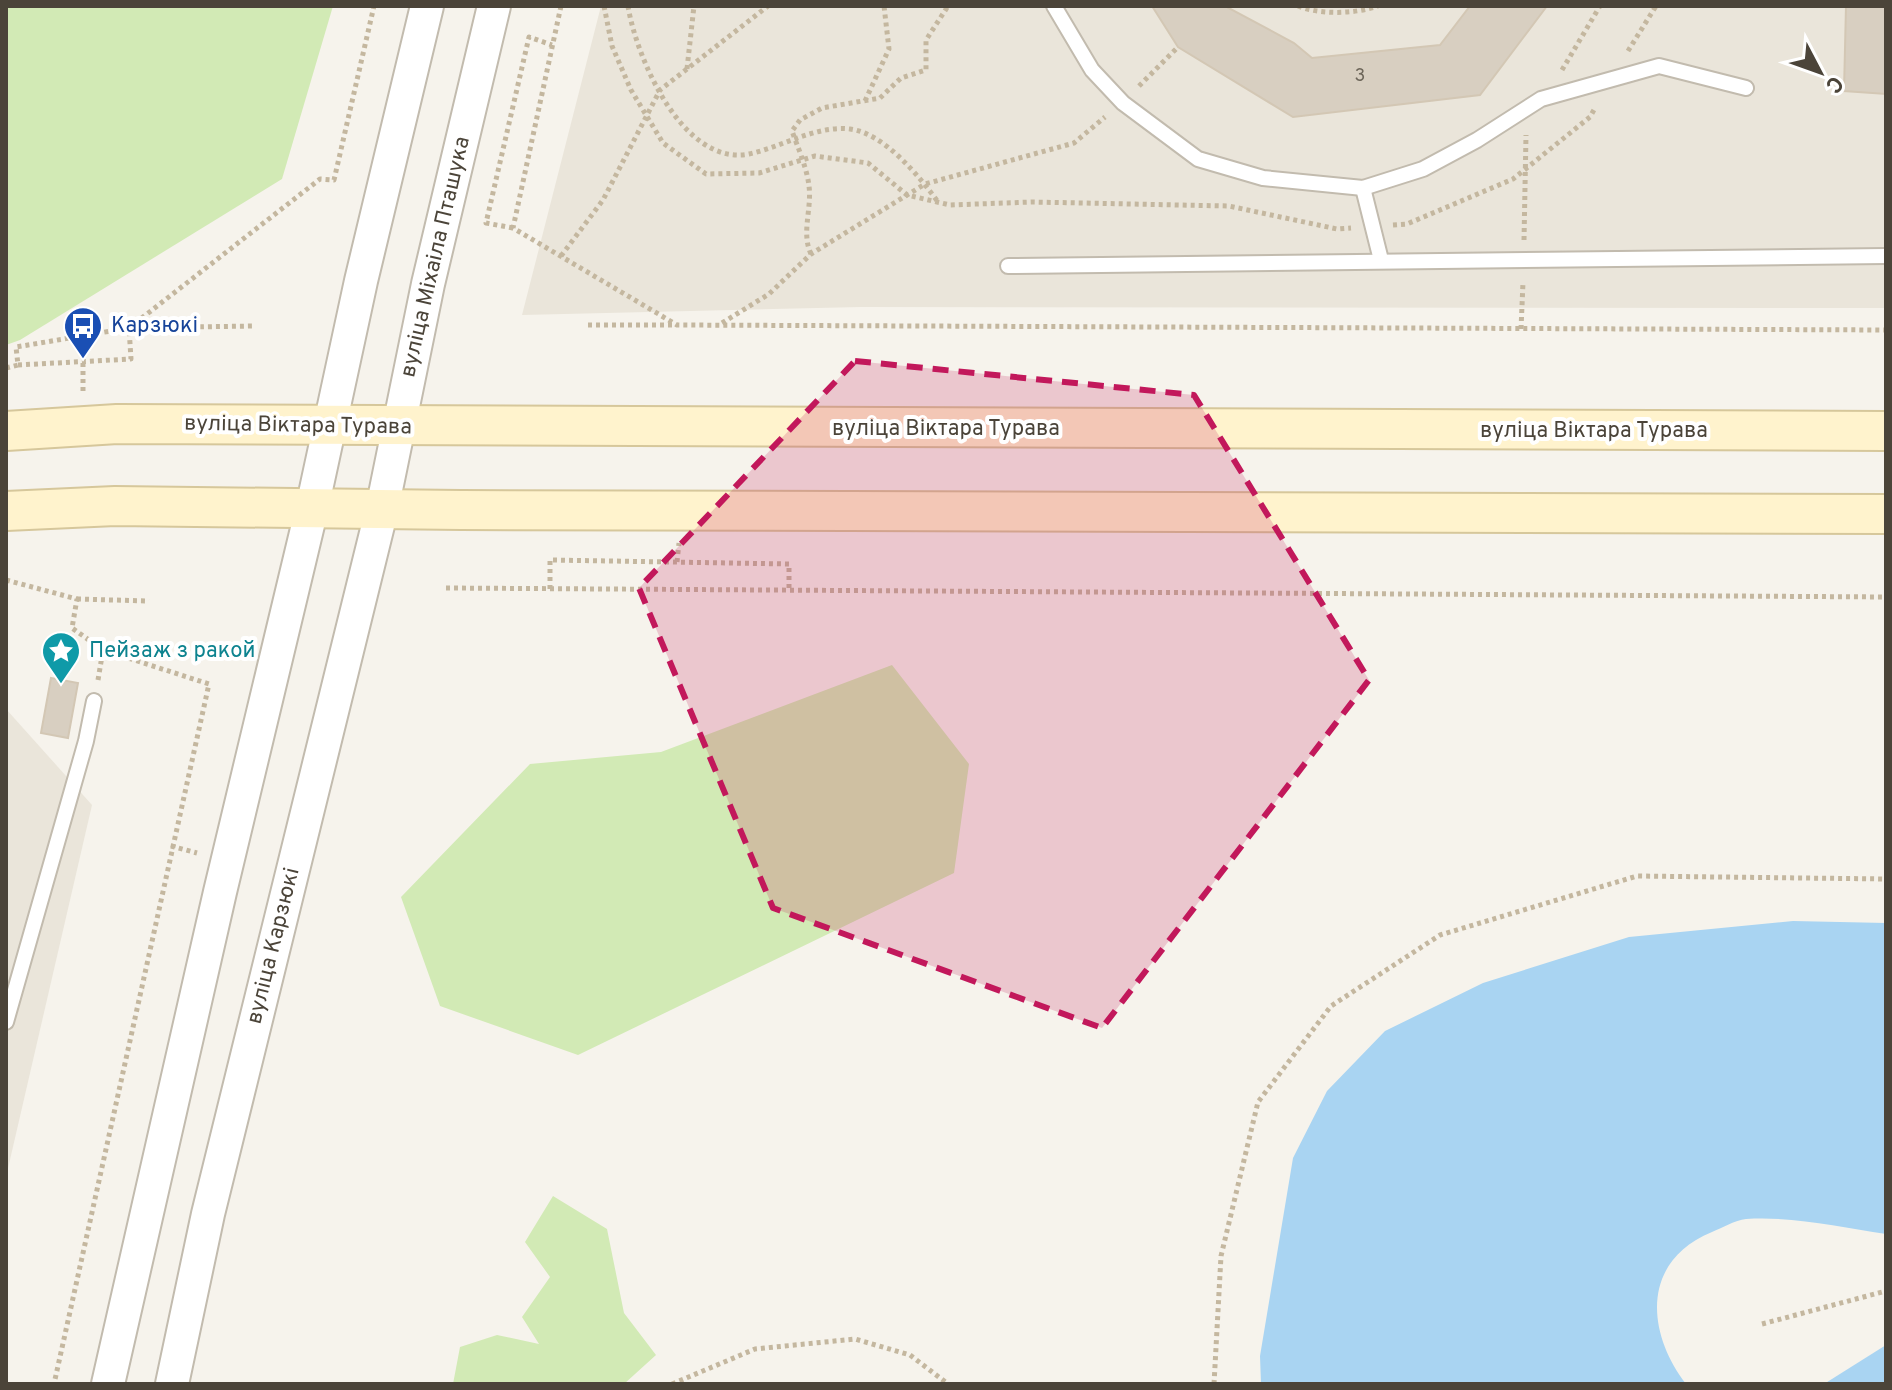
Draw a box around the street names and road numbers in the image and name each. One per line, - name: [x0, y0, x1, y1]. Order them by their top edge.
- street label: вуліца Міхаіла Пташука: [395, 134, 477, 380]
- street label: вуліца Віктара Турава: [184, 411, 412, 441]
- street label: вуліца Віктара Турава: [832, 416, 1060, 443]
- street label: вуліца Віктара Турава: [1480, 418, 1708, 445]
- street label: вуліца Карзюкі: [242, 865, 306, 1027]

